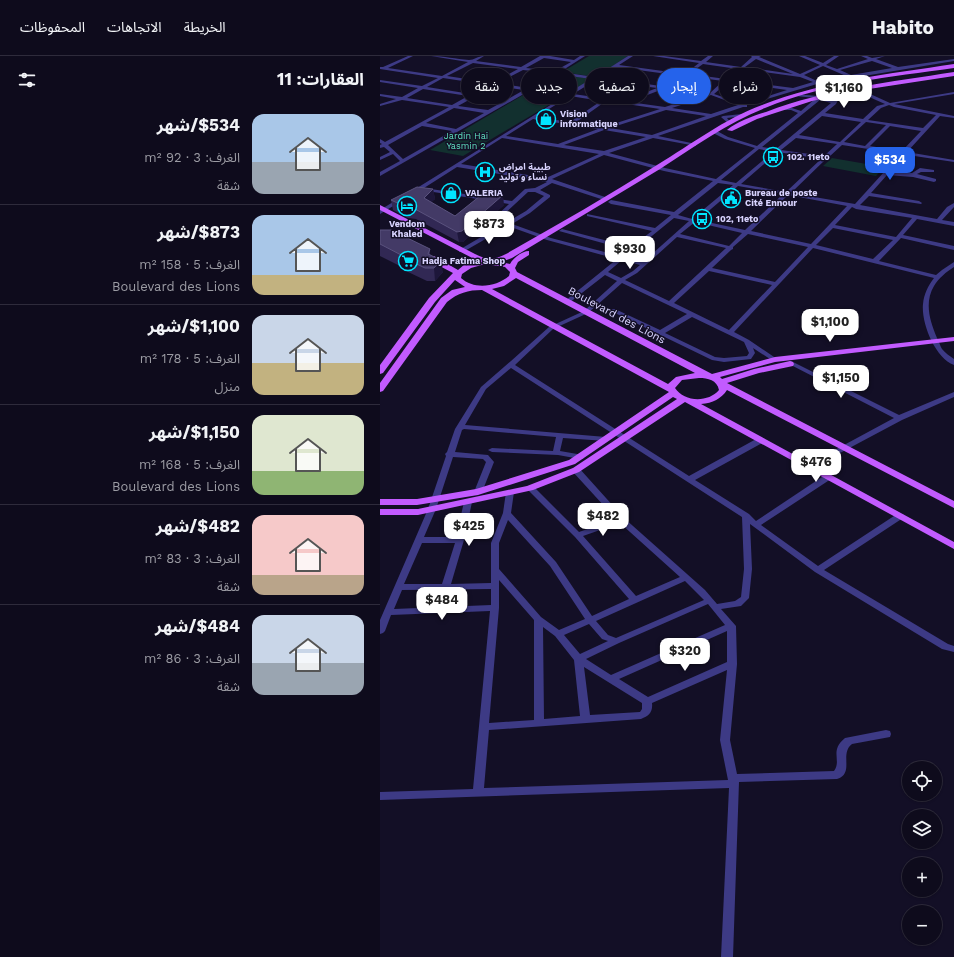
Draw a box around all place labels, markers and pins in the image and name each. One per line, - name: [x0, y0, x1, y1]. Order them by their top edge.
- pin: $1,160: [811, 75, 877, 109]
- shop icon: Vision informatique: [535, 108, 557, 130]
- place label: Vision informatique: [560, 109, 618, 129]
- bus stop icon: 102، 11eto: [762, 146, 784, 168]
- pin: $534: [866, 147, 914, 181]
- place label: 102، 11eto: [787, 152, 830, 162]
- hospital icon: طبيبة امراض نساء و توليد: [474, 161, 496, 183]
- place label: طبيبة امراض نساء و توليد: [499, 162, 551, 183]
- shop icon: VALERIA: [440, 182, 462, 204]
- public building icon: Bureau de poste Cité Ennour: [720, 187, 742, 209]
- place label: VALERIA: [465, 188, 504, 198]
- place label: Bureau de poste Cité Ennour: [745, 188, 818, 208]
- hotel icon: Vendom Khaled: [396, 195, 418, 217]
- bus stop icon: 102, 11eto: [691, 208, 713, 230]
- pin: $873: [465, 211, 513, 245]
- place label: 102, 11eto: [716, 214, 759, 224]
- place label: Vendom Khaled: [389, 219, 425, 239]
- pin: $930: [606, 236, 654, 270]
- supermarket icon: Hadja Fatima Shop: [397, 250, 419, 272]
- place label: Hadja Fatima Shop: [422, 256, 505, 266]
- pin: $1,100: [797, 309, 863, 343]
- pin: $1,150: [808, 365, 874, 399]
- pin: $476: [792, 449, 840, 483]
- pin: $482: [579, 503, 627, 537]
- pin: $425: [445, 513, 493, 547]
- pin: $484: [418, 587, 466, 621]
- pin: $320: [661, 638, 709, 672]

